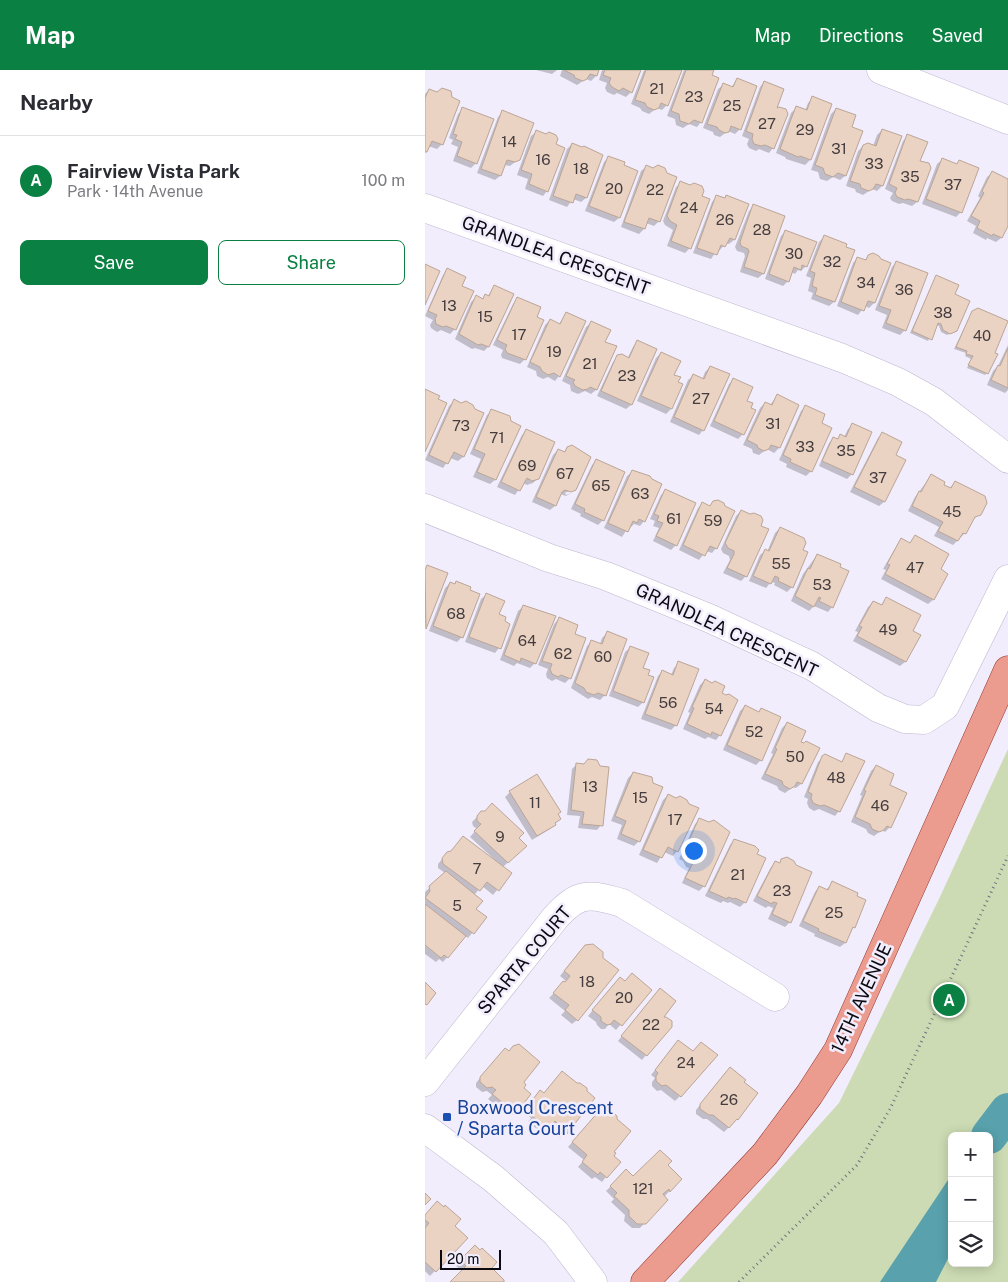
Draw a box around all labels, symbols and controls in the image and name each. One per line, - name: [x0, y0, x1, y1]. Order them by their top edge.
- text: Map: [25, 21, 75, 49]
- text: Map: [754, 25, 791, 46]
- text: Directions: [819, 25, 904, 46]
- text: Saved: [932, 25, 983, 46]
- house number: 21: [649, 80, 665, 97]
- house number: 23: [685, 88, 703, 105]
- text: Nearby: [20, 90, 93, 115]
- house number: 25: [723, 97, 741, 114]
- house number: 27: [758, 115, 776, 132]
- house number: 29: [796, 121, 814, 138]
- house number: 14: [501, 133, 517, 150]
- house number: 31: [831, 140, 847, 157]
- house number: 16: [535, 151, 551, 168]
- house number: 33: [865, 155, 883, 172]
- text: Fairview Vista Park: [67, 160, 240, 182]
- house number: 18: [573, 160, 589, 177]
- house number: 35: [900, 168, 920, 185]
- text: A: [30, 171, 42, 190]
- text: 100 m: [361, 171, 405, 190]
- house number: 37: [944, 176, 962, 193]
- house number: 20: [605, 180, 623, 197]
- house number: 22: [646, 181, 664, 198]
- text: Park · 14th Avenue: [67, 182, 203, 201]
- house number: 24: [680, 199, 698, 216]
- street label: GRANDLEA CRESCENT: [459, 211, 653, 299]
- house number: 26: [716, 211, 734, 228]
- house number: 28: [753, 221, 771, 238]
- button: Save: [20, 240, 208, 285]
- button: Share: [218, 240, 405, 285]
- house number: 30: [785, 245, 803, 262]
- house number: 32: [823, 253, 841, 270]
- house number: 34: [857, 274, 875, 291]
- house number: 36: [895, 281, 913, 298]
- house number: 13: [441, 297, 457, 314]
- house number: 38: [933, 304, 953, 321]
- house number: 15: [477, 308, 493, 325]
- house number: 17: [511, 326, 527, 343]
- house number: 40: [973, 327, 991, 344]
- house number: 19: [546, 343, 562, 360]
- house number: 21: [582, 355, 598, 372]
- house number: 23: [618, 367, 636, 384]
- house number: 27: [692, 390, 710, 407]
- house number: 31: [765, 415, 781, 432]
- house number: 73: [452, 417, 470, 434]
- house number: 71: [489, 429, 505, 446]
- house number: 33: [796, 438, 814, 455]
- house number: 35: [836, 442, 856, 459]
- house number: 69: [518, 457, 536, 474]
- house number: 67: [556, 465, 574, 482]
- house number: 37: [869, 469, 887, 486]
- house number: 65: [592, 477, 610, 494]
- house number: 63: [631, 485, 649, 502]
- house number: 45: [943, 503, 961, 520]
- house number: 61: [666, 510, 682, 527]
- house number: 59: [704, 512, 722, 529]
- house number: 55: [771, 555, 791, 572]
- house number: 47: [906, 559, 924, 576]
- house number: 53: [812, 576, 832, 593]
- street label: GRANDLEA CRESCENT: [633, 579, 822, 682]
- house number: 68: [447, 605, 465, 622]
- house number: 49: [879, 621, 897, 638]
- house number: 64: [518, 632, 536, 649]
- house number: 62: [554, 645, 572, 662]
- house number: 60: [594, 648, 612, 665]
- house number: 56: [659, 694, 677, 711]
- house number: 54: [704, 700, 724, 717]
- house number: 52: [745, 723, 763, 740]
- house number: 50: [786, 748, 804, 765]
- house number: 48: [826, 769, 846, 786]
- house number: 13: [582, 778, 598, 795]
- house number: 15: [632, 789, 648, 806]
- house number: 11: [529, 794, 541, 811]
- house number: 46: [871, 797, 889, 814]
- house number: 17: [667, 811, 683, 828]
- house number: 9: [495, 828, 505, 845]
- your location: [681, 838, 707, 864]
- house number: 7: [472, 860, 482, 877]
- house number: 21: [730, 866, 746, 883]
- house number: 23: [773, 882, 791, 899]
- house number: 5: [452, 897, 462, 914]
- street label: SPARTA COURT: [473, 902, 575, 1018]
- house number: 25: [825, 904, 843, 921]
- street label: 14TH AVENUE: [826, 940, 896, 1056]
- house number: 18: [579, 973, 595, 990]
- pin: A: [933, 981, 965, 1019]
- house number: 20: [615, 989, 633, 1006]
- house number: 22: [642, 1016, 660, 1033]
- house number: 24: [677, 1054, 695, 1071]
- house number: 26: [720, 1091, 738, 1108]
- place label: Boxwood Crescent / Sparta Court: [457, 1097, 614, 1139]
- marker: Boxwood Crescent / Sparta Court: [441, 1111, 453, 1123]
- map controls: [948, 1132, 993, 1267]
- button: +: [948, 1132, 993, 1177]
- button: −: [948, 1177, 993, 1222]
- house number: 121: [632, 1180, 654, 1197]
- button: layers: [948, 1222, 993, 1267]
- scale bar: [440, 1247, 501, 1270]
- text: 20 m: [447, 1251, 479, 1267]

